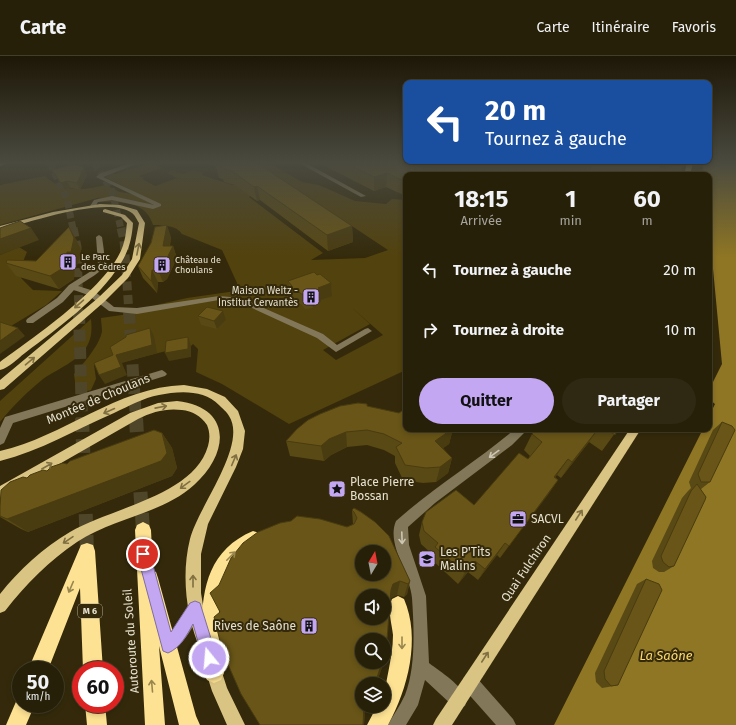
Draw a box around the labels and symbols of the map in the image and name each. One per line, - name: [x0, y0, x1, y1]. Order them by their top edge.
- one-way arrow: [135, 243, 143, 256]
- building icon: Le Parc des Cèdres: [58, 252, 78, 272]
- place label: Le Parc des Cèdres: [81, 252, 125, 272]
- building icon: Château de Choulans: [152, 255, 172, 275]
- place label: Château de Choulans: [175, 255, 221, 275]
- place label: Maison Weitz - Institut Cervantès: [218, 285, 298, 309]
- building icon: Maison Weitz - Institut Cervantès: [301, 287, 321, 307]
- one-way arrow: [74, 299, 85, 308]
- one-way arrow: [24, 356, 35, 365]
- street label: Montée de Choulans: [44, 371, 152, 427]
- one-way arrow: [155, 402, 168, 410]
- one-way arrow: [103, 407, 115, 415]
- one-way arrow: [488, 450, 499, 458]
- one-way arrow: [230, 455, 238, 467]
- one-way arrow: [40, 462, 52, 470]
- place label: Place Pierre Bossan: [350, 475, 414, 503]
- place icon: Place Pierre Bossan: [327, 479, 347, 499]
- one-way arrow: [180, 481, 191, 489]
- office icon: SACVL: [508, 509, 528, 529]
- one-way arrow: [575, 510, 583, 521]
- place label: SACVL: [531, 512, 564, 526]
- one-way arrow: [398, 531, 406, 544]
- street label: Quai Fulchiron: [498, 531, 554, 605]
- one-way arrow: [62, 537, 74, 545]
- pin: [126, 537, 160, 571]
- north arrow: [355, 545, 391, 581]
- place label: Les P'Tits Malins: [440, 545, 491, 573]
- school or university icon: Les P'Tits Malins: [417, 549, 437, 569]
- one-way arrow: [226, 551, 236, 561]
- one-way arrow: [189, 575, 197, 588]
- one-way arrow: [67, 581, 75, 593]
- street label: Autoroute du Soleil: [120, 588, 142, 694]
- road number: M 6: [78, 604, 102, 618]
- building icon: Rives de Saône: [299, 616, 319, 636]
- place label: Rives de Saône: [214, 619, 296, 633]
- one-way arrow: [398, 636, 406, 649]
- position arrow: [188, 637, 230, 679]
- water label: La Saône: [639, 648, 693, 663]
- one-way arrow: [482, 651, 490, 663]
- speed limit sign: 60: [72, 661, 124, 713]
- one-way arrow: [149, 680, 156, 693]

